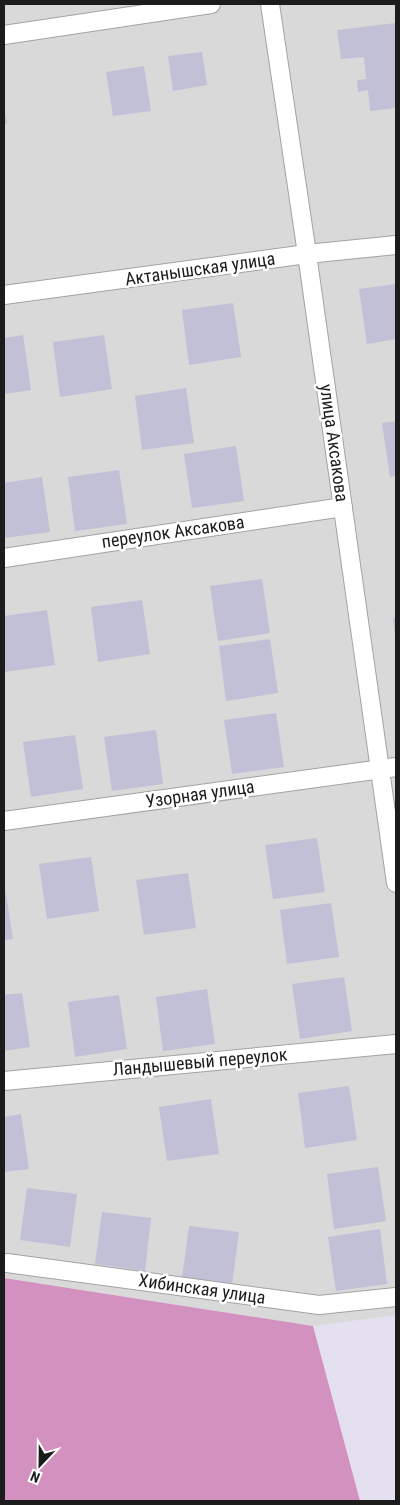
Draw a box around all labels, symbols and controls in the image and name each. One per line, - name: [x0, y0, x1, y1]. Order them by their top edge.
- street label: Актанышская улица: [124, 248, 276, 289]
- street label: улица Аксакова: [316, 383, 353, 503]
- street label: переулок Аксакова: [100, 511, 246, 552]
- street label: Узорная улица: [144, 775, 256, 812]
- street label: Ландышевый переулок: [112, 1043, 289, 1080]
- street label: Хибинская улица: [137, 1269, 267, 1308]
- north arrow: [15, 1440, 65, 1490]
- text: N: [28, 1468, 42, 1486]

